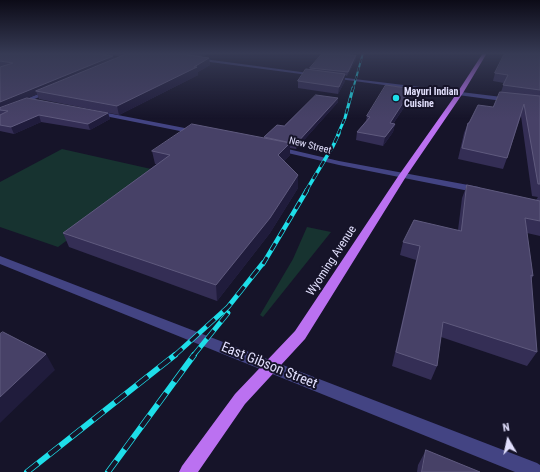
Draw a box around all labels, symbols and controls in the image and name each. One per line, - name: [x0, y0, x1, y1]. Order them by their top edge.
- place label: Mayuri Indian Cuisine: [404, 86, 458, 110]
- marker: Mayuri Indian Cuisine: [391, 93, 401, 103]
- street label: New Street: [288, 135, 332, 157]
- street label: Wyoming Avenue: [304, 223, 360, 299]
- street label: East Gibson Street: [219, 339, 319, 393]
- north arrow: [488, 420, 528, 460]
- text: N: [502, 421, 510, 435]

